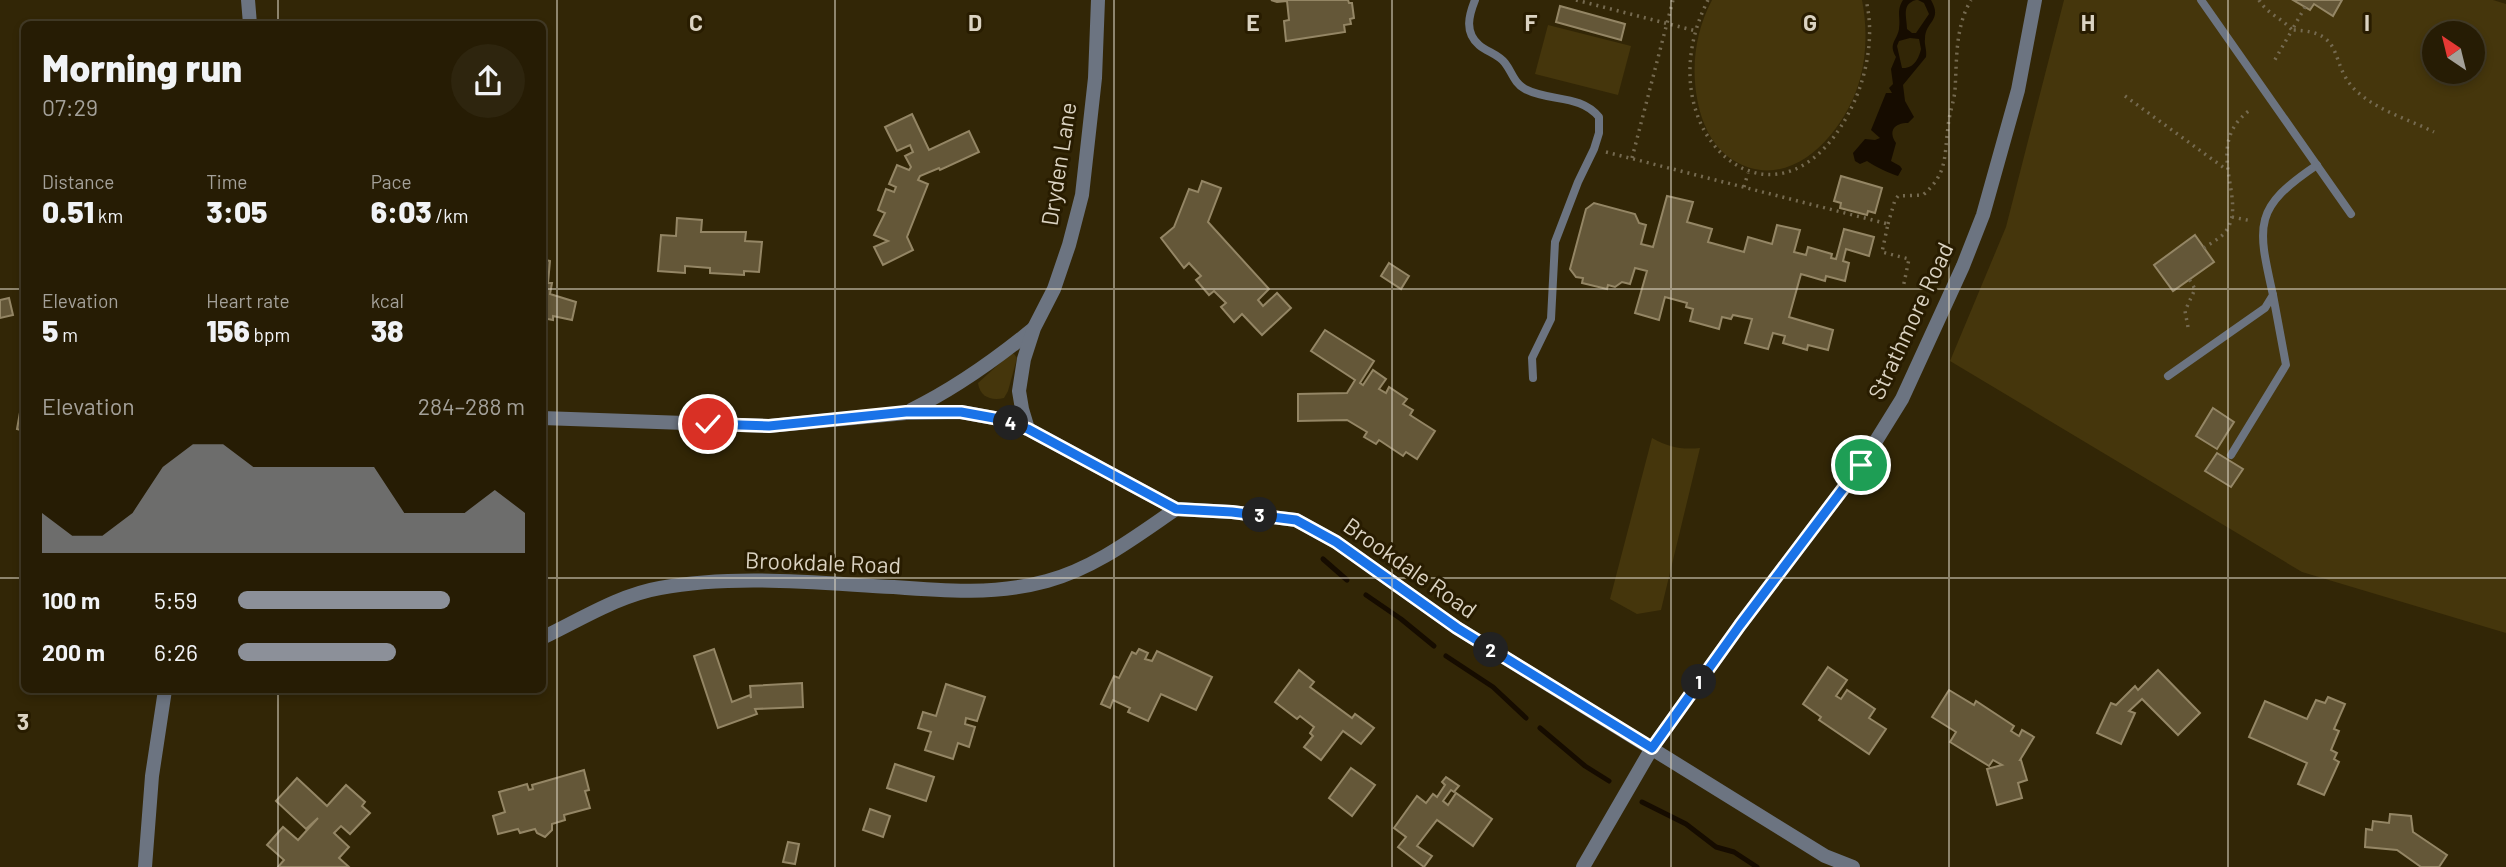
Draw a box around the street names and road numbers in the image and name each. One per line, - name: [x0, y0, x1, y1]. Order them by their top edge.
- street label: Dryden Lane: [1034, 100, 1082, 228]
- street label: Strathmore Road: [1861, 238, 1959, 404]
- street label: Brookdale Road: [1339, 511, 1483, 623]
- street label: Brookdale Road: [745, 545, 902, 579]

